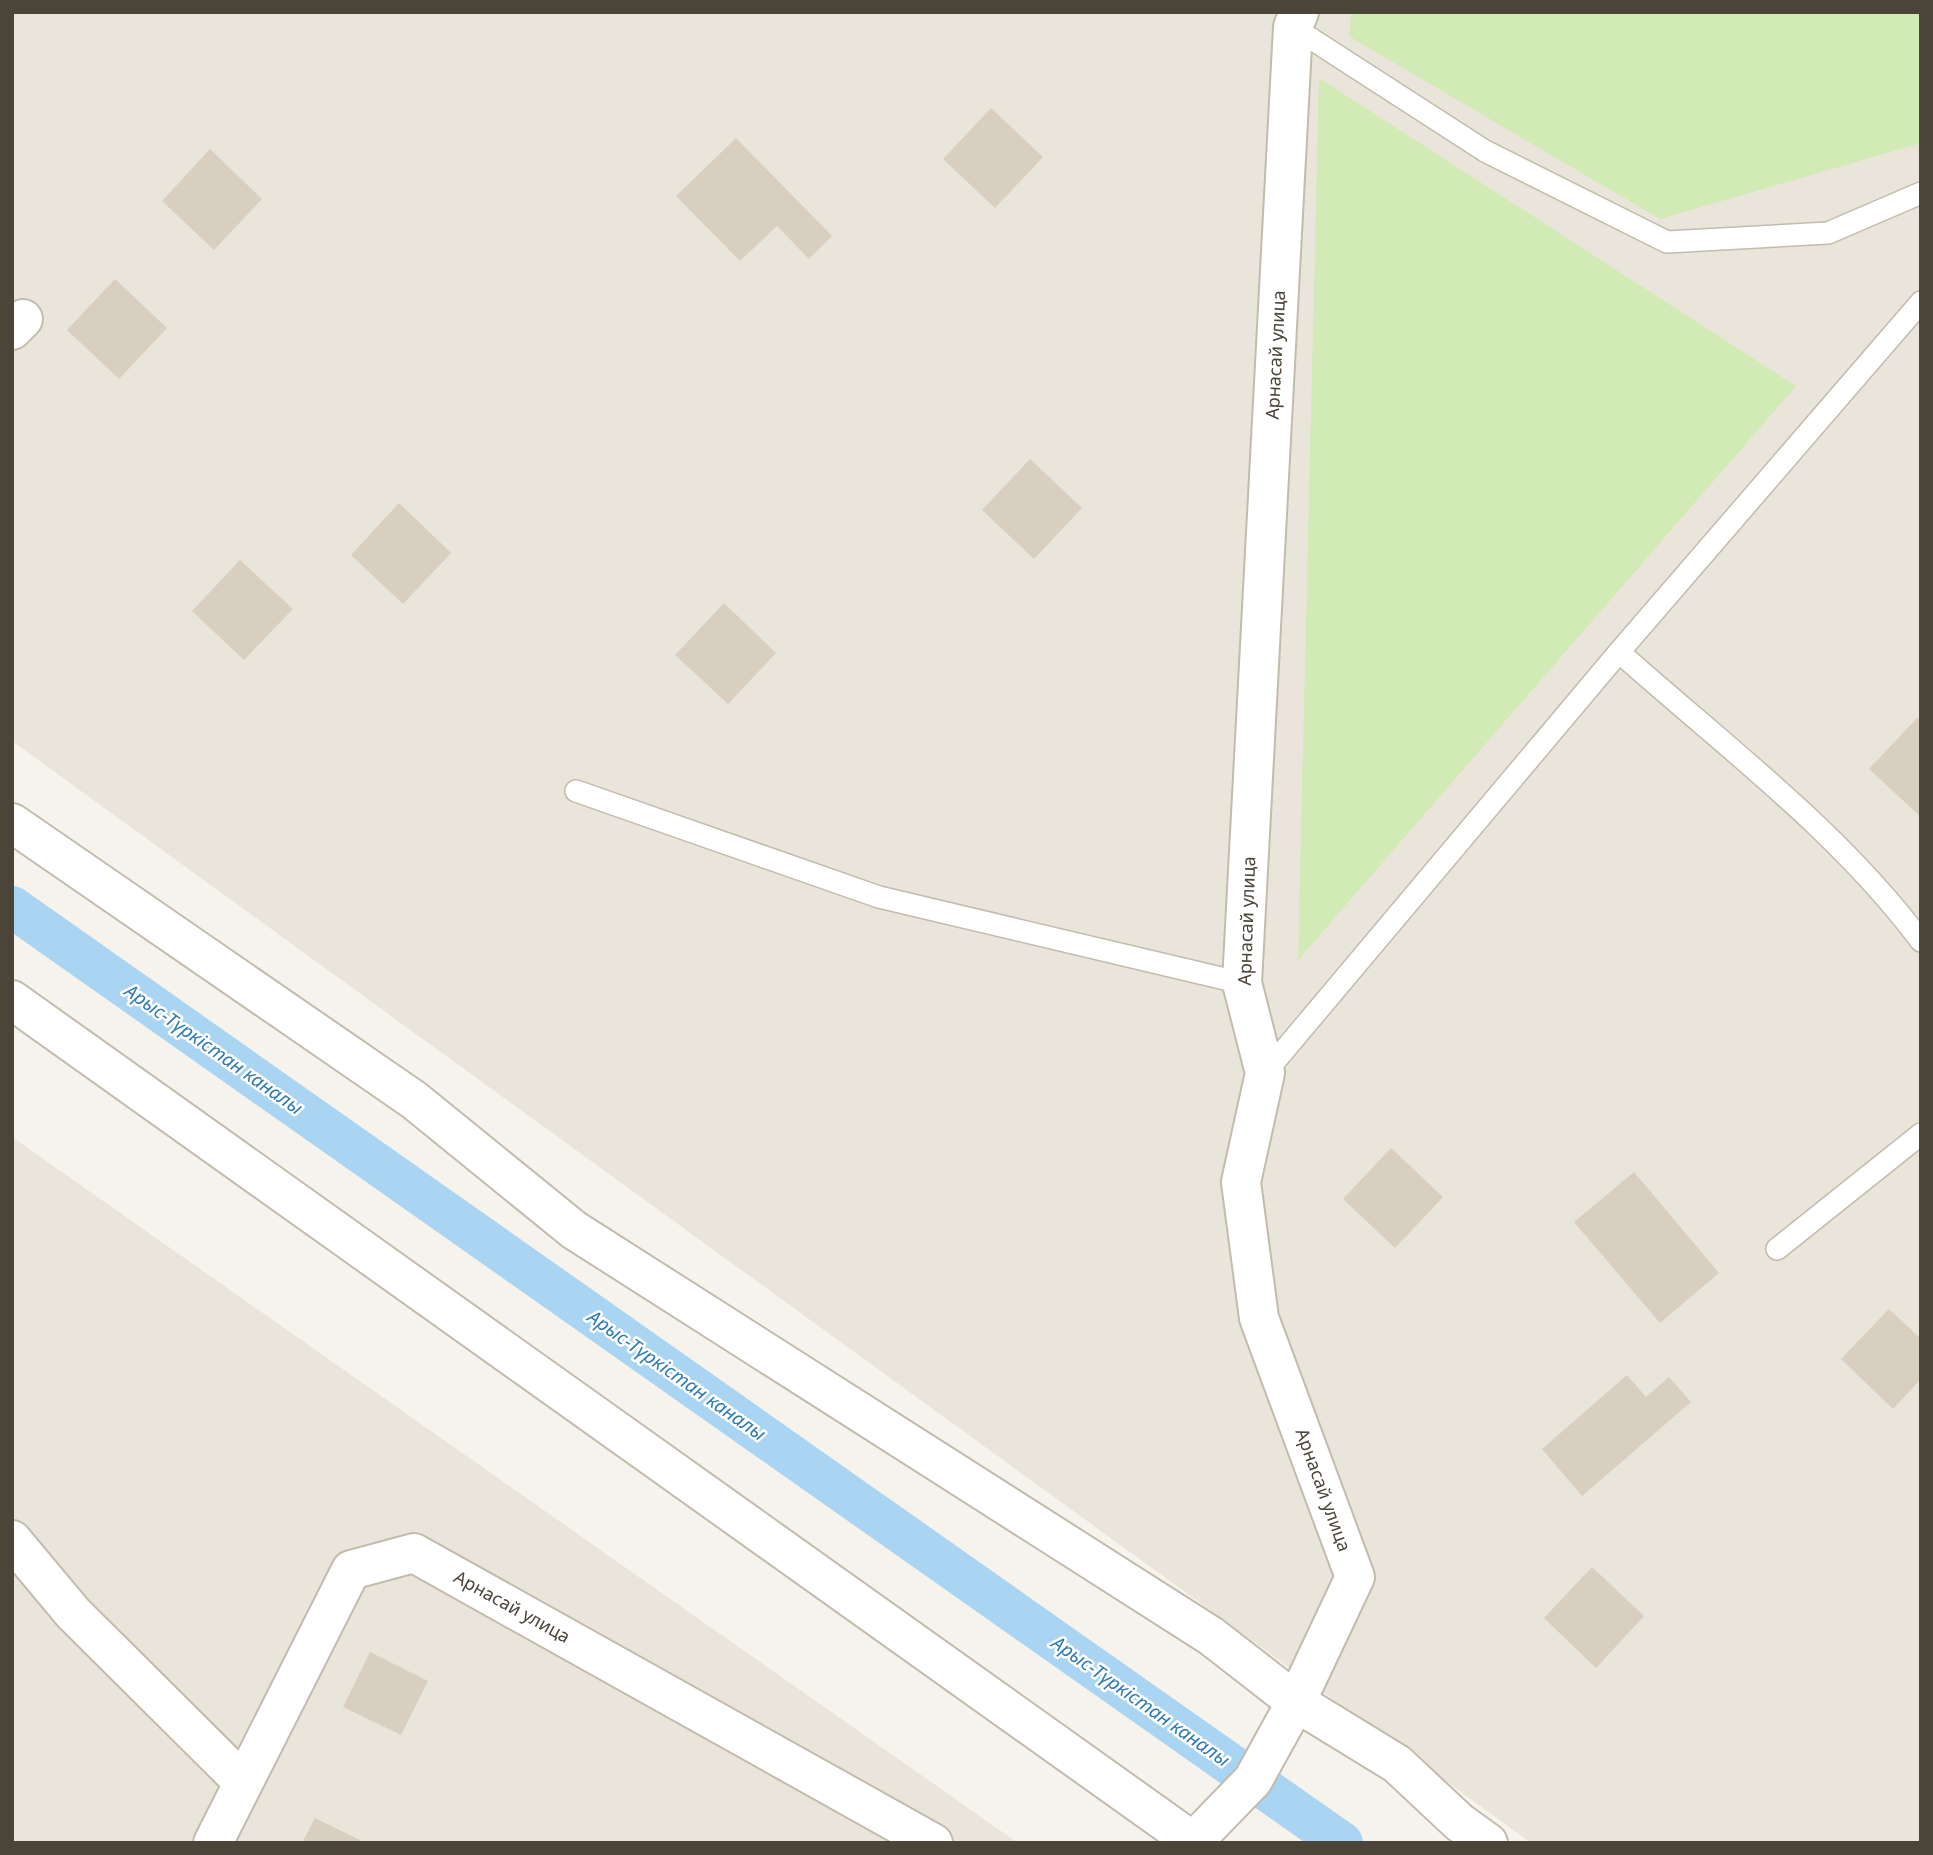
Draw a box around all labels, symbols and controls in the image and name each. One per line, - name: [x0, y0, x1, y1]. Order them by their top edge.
- street label: Арнасай улица: [1260, 290, 1290, 420]
- street label: Арнасай улица: [1232, 856, 1260, 986]
- water label: Арыс-Түркістан каналы: [118, 976, 308, 1120]
- water label: Арыс-Түркістан каналы: [581, 1302, 771, 1446]
- street label: Арнасай улица: [1291, 1425, 1357, 1554]
- street label: Арнасай улица: [450, 1564, 575, 1648]
- water label: Арыс-Түркістан каналы: [1045, 1628, 1235, 1772]

